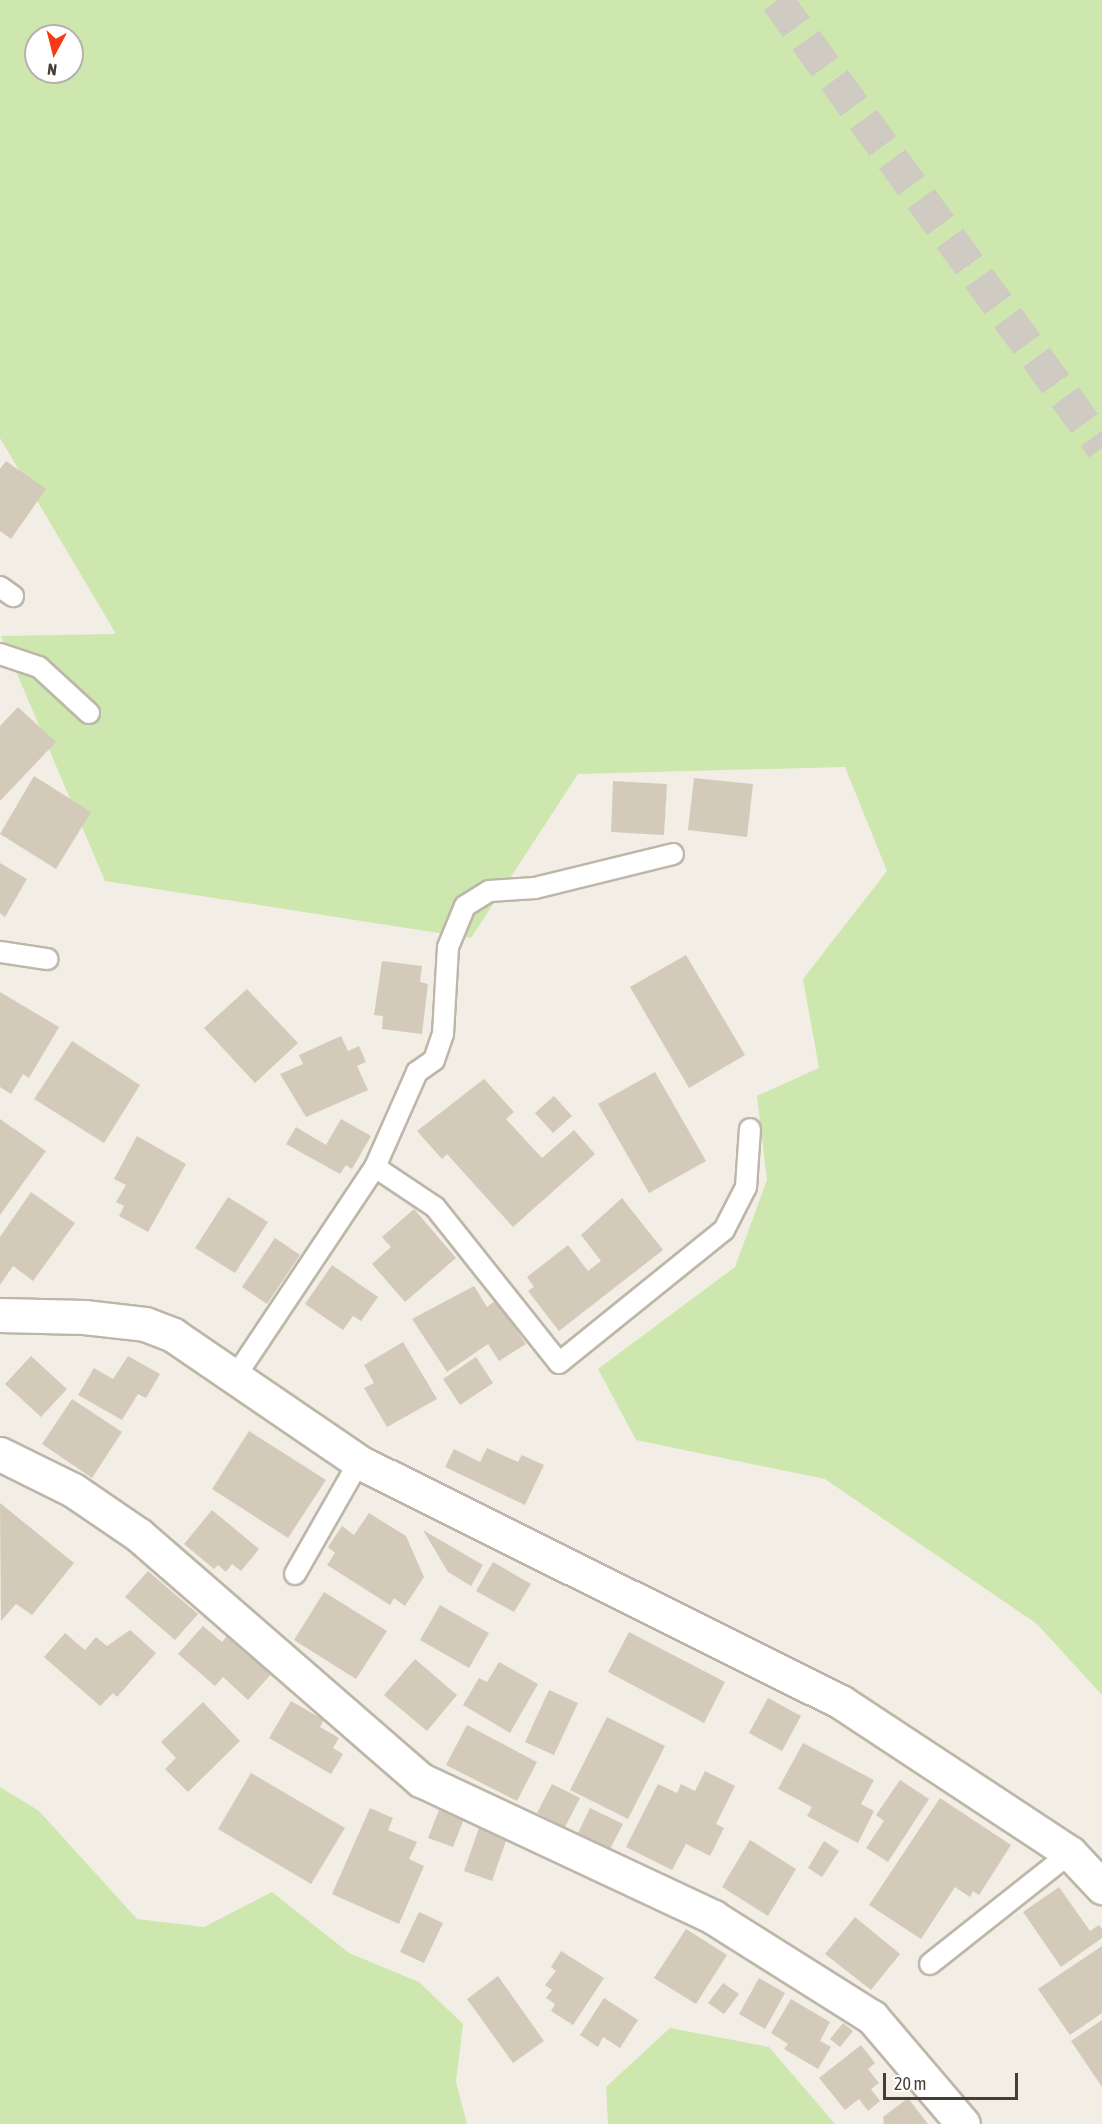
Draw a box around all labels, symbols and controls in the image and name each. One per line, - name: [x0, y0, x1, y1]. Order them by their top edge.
- north arrow: [24, 24, 84, 84]
- text: N: [46, 60, 58, 79]
- scale bar: [886, 2061, 1021, 2099]
- text: 20 m: [894, 2073, 926, 2094]

